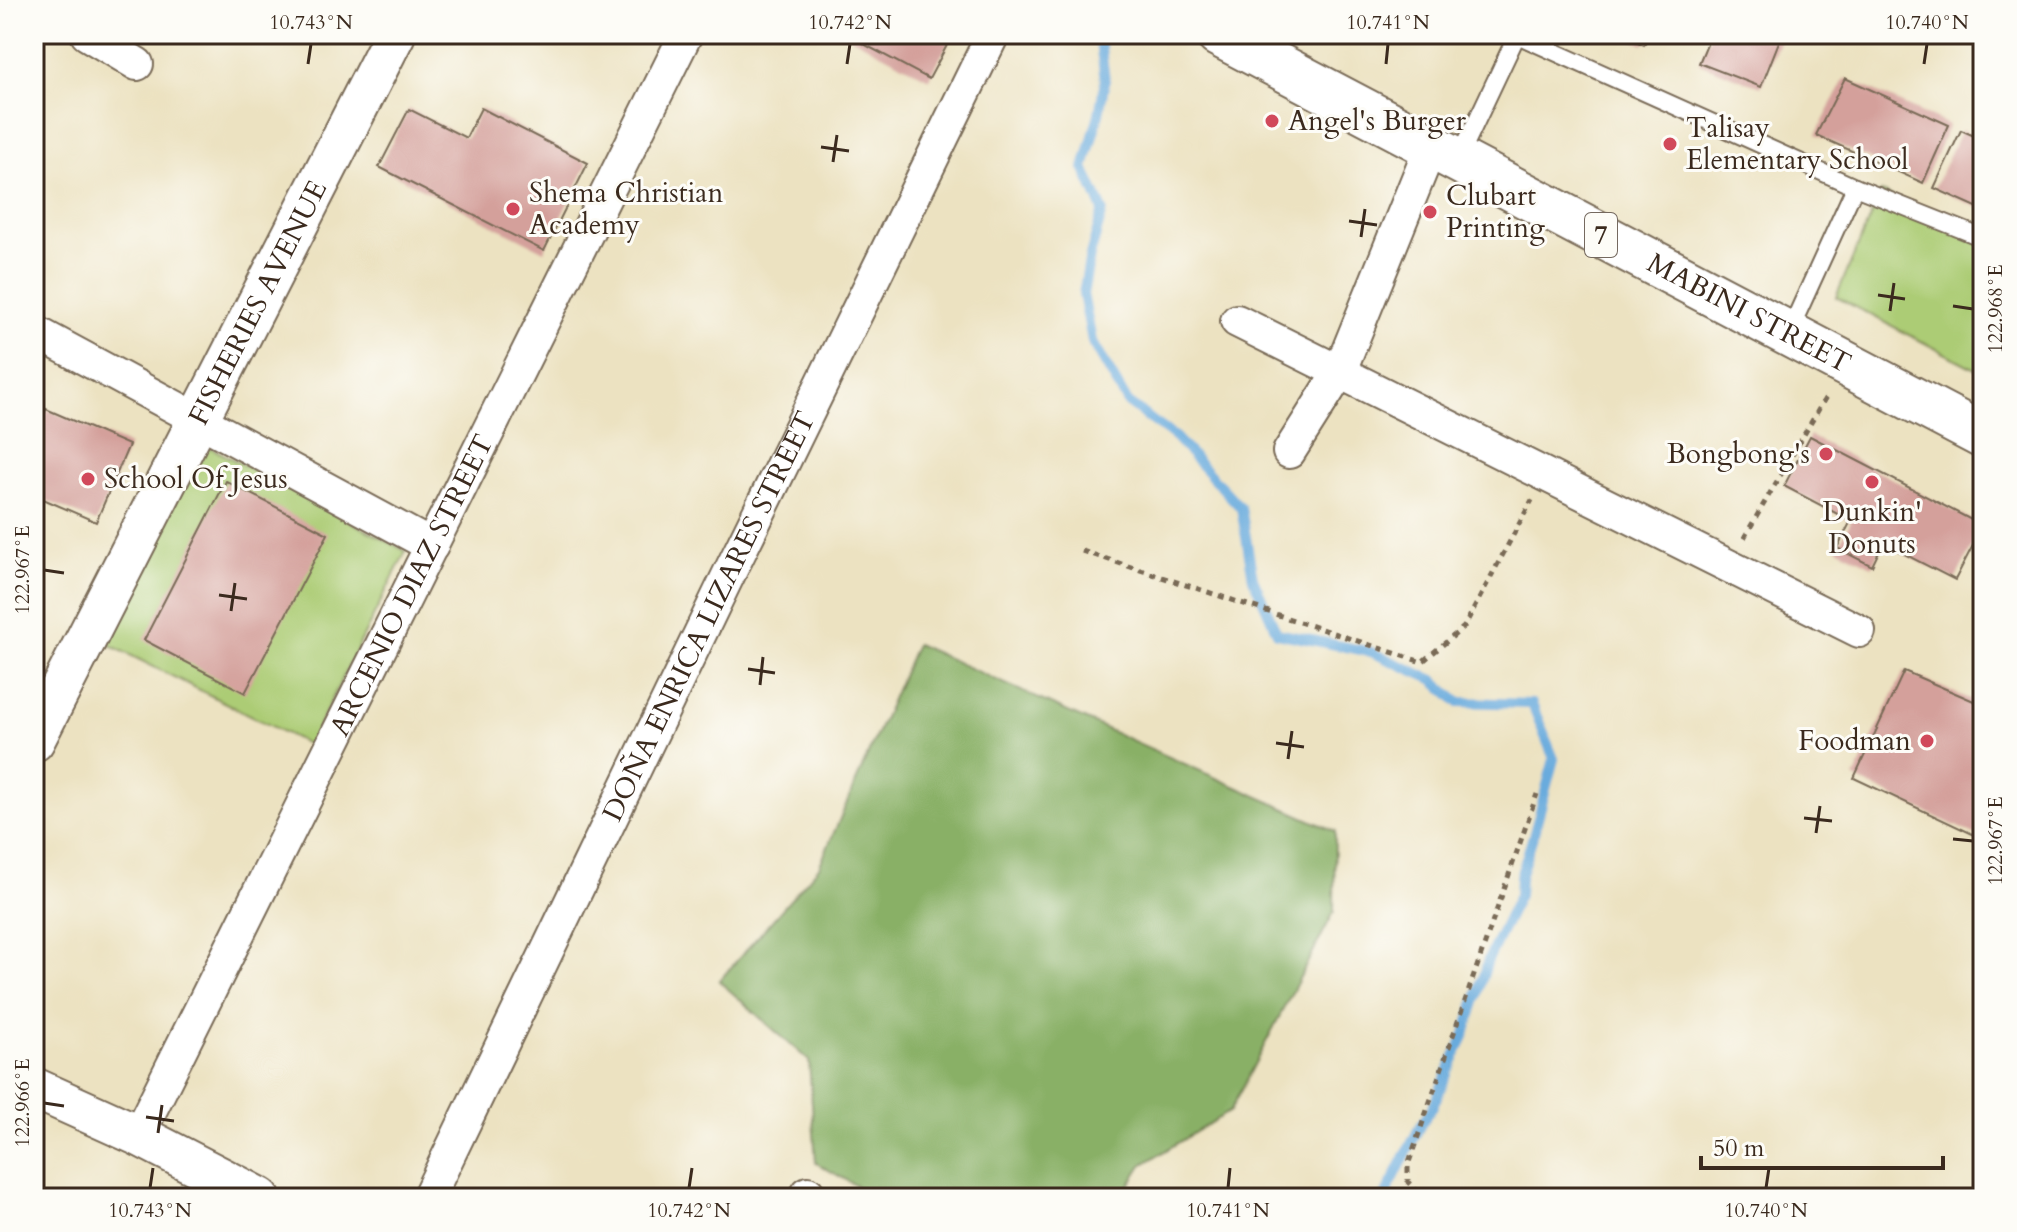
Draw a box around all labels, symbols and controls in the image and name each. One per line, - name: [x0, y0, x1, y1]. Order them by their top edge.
- text: 10.743°N: [269, 9, 353, 36]
- text: 10.742°N: [808, 9, 892, 36]
- text: 10.741°N: [1346, 9, 1430, 36]
- text: 10.740°N: [1885, 9, 1969, 36]
- place label: Angel's Burger: [1288, 102, 1467, 140]
- place label: Talisay Elementary School: [1686, 109, 1908, 179]
- marker: Angel's Burger: [1263, 112, 1281, 130]
- marker: Talisay Elementary School: [1661, 135, 1679, 153]
- street label: FISHERIES AVENUE: [179, 174, 336, 432]
- place label: Shema Christian Academy: [529, 174, 723, 244]
- place label: Clubart Printing: [1446, 177, 1545, 247]
- marker: Shema Christian Academy: [504, 200, 522, 218]
- marker: Clubart Printing: [1421, 203, 1439, 221]
- road number: 7: [1585, 213, 1617, 257]
- street label: MABINI STREET: [1641, 244, 1858, 382]
- text: 122.968°E: [1982, 264, 2009, 354]
- street label: DOÑA ENRICA LIZARES STREET: [593, 405, 825, 827]
- street label: ARCENIO DIAZ STREET: [321, 428, 503, 742]
- place label: Bongbong's: [1667, 435, 1810, 473]
- marker: Bongbong's: [1817, 445, 1835, 463]
- place label: School Of Jesus: [104, 460, 288, 498]
- marker: School Of Jesus: [79, 470, 97, 488]
- marker: Dunkin' Donuts: [1863, 473, 1881, 491]
- place label: Dunkin' Donuts: [1822, 493, 1922, 563]
- text: 122.967°E: [9, 525, 36, 615]
- place label: Foodman: [1798, 722, 1911, 760]
- marker: Foodman: [1918, 732, 1936, 750]
- text: 122.967°E: [1982, 796, 2009, 886]
- text: 122.966°E: [9, 1058, 36, 1148]
- scale bar: [1701, 1120, 1943, 1170]
- text: 50 m: [1713, 1132, 1765, 1165]
- text: 10.743°N: [108, 1197, 192, 1224]
- text: 10.742°N: [647, 1197, 731, 1224]
- text: 10.741°N: [1186, 1197, 1270, 1224]
- text: 10.740°N: [1724, 1197, 1808, 1224]

